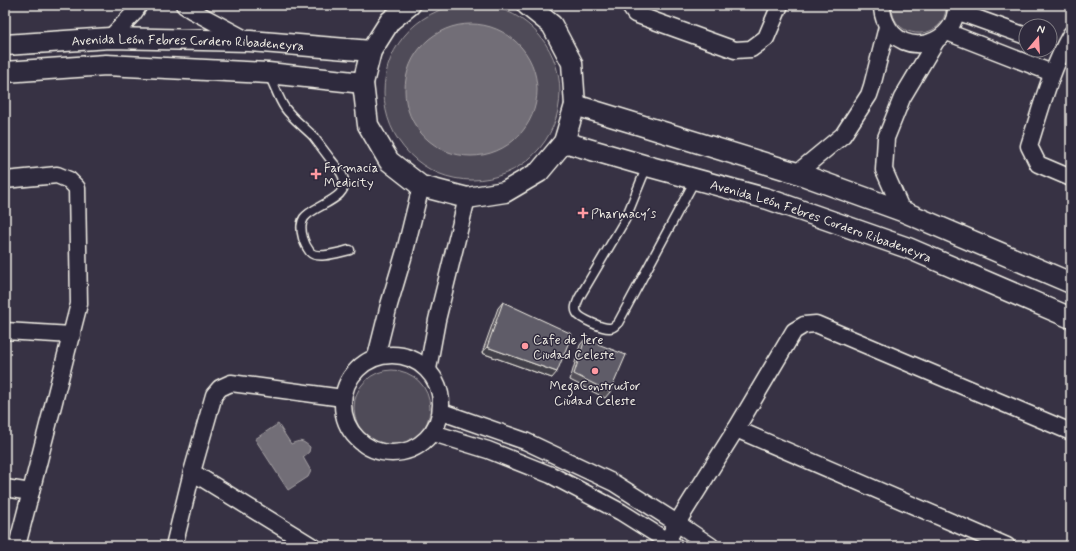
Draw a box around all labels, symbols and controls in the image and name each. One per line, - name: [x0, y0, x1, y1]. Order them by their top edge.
- north arrow: [1018, 18, 1058, 58]
- text: N: [1035, 22, 1046, 37]
- street label: Avenida León Febres Cordero Ribadeneyra: [71, 31, 305, 55]
- place label: Farmacia Medicity: [324, 160, 379, 192]
- marker: Farmacia Medicity: [311, 169, 321, 179]
- street label: Avenida León Febres Cordero Ribadeneyra: [708, 177, 934, 267]
- place label: Pharmacy´s: [591, 206, 657, 223]
- marker: Pharmacy´s: [578, 208, 588, 218]
- place label: Cafe de Tere Ciudad Celeste: [533, 332, 615, 364]
- marker: Cafe de Tere Ciudad Celeste: [520, 341, 530, 351]
- marker: MegaConstructor Ciudad Celeste: [590, 366, 600, 376]
- place label: MegaConstructor Ciudad Celeste: [549, 378, 641, 410]

